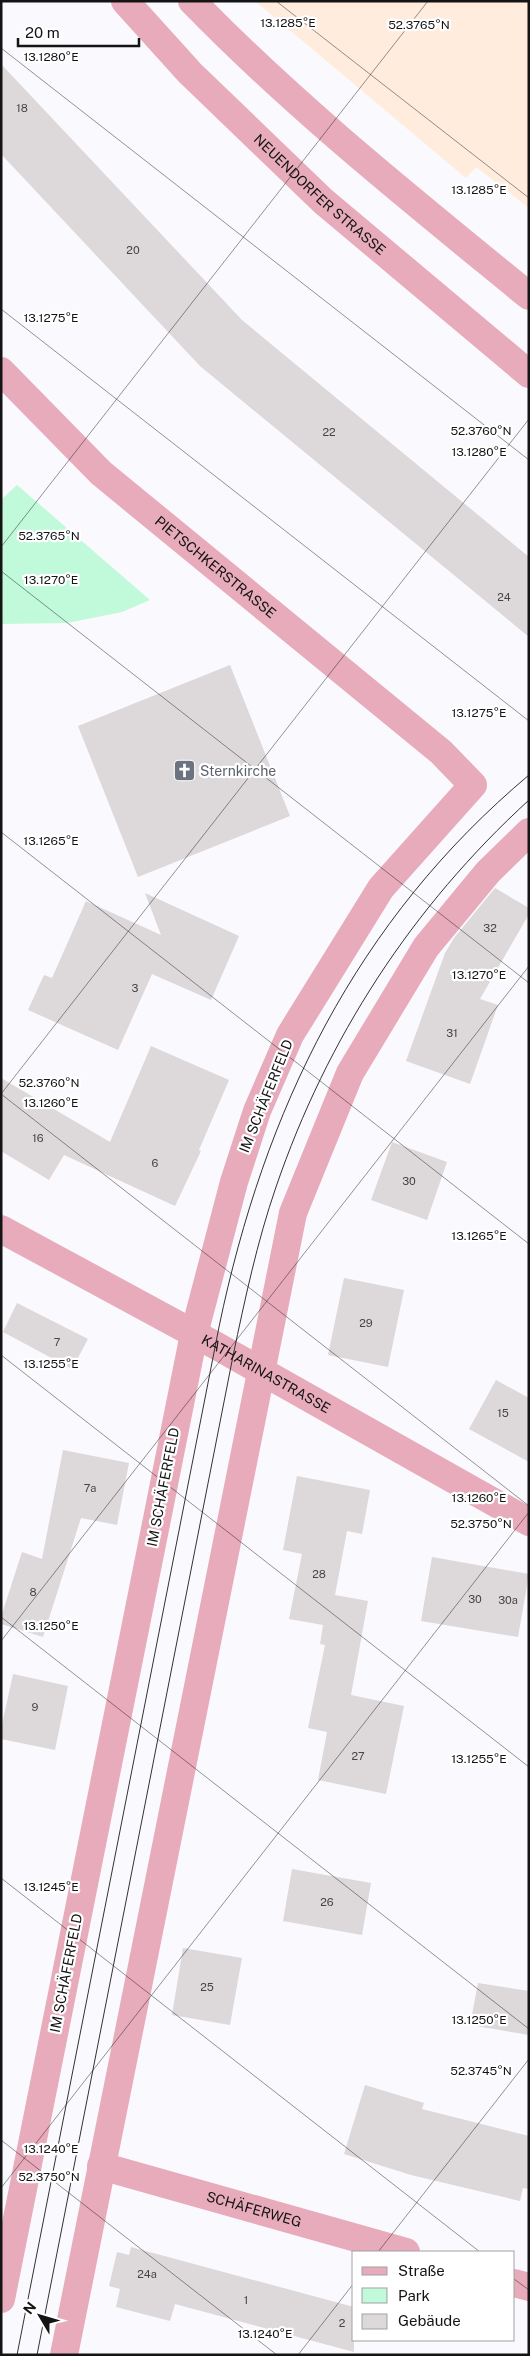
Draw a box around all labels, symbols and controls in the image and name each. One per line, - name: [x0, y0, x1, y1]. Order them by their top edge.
- scale bar: [18, 15, 139, 47]
- text: 13.1285°E: [260, 16, 316, 30]
- text: 52.3765°N: [388, 18, 450, 32]
- text: 20 m: [25, 24, 60, 41]
- text: 13.1280°E: [23, 50, 79, 64]
- house number: 18: [16, 102, 28, 114]
- street label: NEUENDORFER STRASSE: [251, 131, 389, 258]
- text: 13.1285°E: [451, 183, 507, 197]
- house number: 20: [126, 244, 140, 256]
- text: 13.1275°E: [23, 311, 79, 325]
- text: 52.3760°N: [450, 424, 512, 438]
- house number: 22: [322, 426, 336, 438]
- text: 13.1280°E: [451, 445, 507, 459]
- street label: PIETSCHKERSTRASSE: [152, 513, 279, 621]
- text: 52.3765°N: [18, 529, 80, 543]
- text: 13.1270°E: [24, 573, 78, 587]
- house number: 24: [497, 591, 511, 603]
- text: 13.1275°E: [451, 706, 507, 720]
- church icon: Sternkirche: [172, 759, 196, 783]
- place label: Sternkirche: [200, 763, 276, 779]
- text: 13.1265°E: [23, 834, 79, 848]
- house number: 32: [483, 922, 497, 934]
- text: 13.1270°E: [452, 968, 506, 982]
- house number: 3: [132, 982, 139, 994]
- house number: 31: [446, 1027, 458, 1039]
- street label: IM SCHÄFERFELD: [234, 1036, 296, 1155]
- text: 52.3760°N: [18, 1076, 80, 1090]
- text: 13.1260°E: [24, 1096, 78, 1110]
- house number: 16: [32, 1132, 44, 1144]
- house number: 6: [152, 1157, 159, 1169]
- house number: 30: [402, 1175, 416, 1187]
- text: 13.1265°E: [451, 1229, 507, 1243]
- house number: 29: [359, 1317, 373, 1329]
- street label: KATHARINASTRASSE: [199, 1331, 333, 1416]
- house number: 7: [54, 1336, 61, 1348]
- text: 13.1255°E: [23, 1357, 79, 1371]
- house number: 15: [497, 1407, 509, 1419]
- street label: IM SCHÄFERFELD: [142, 1426, 182, 1548]
- house number: 7a: [84, 1482, 96, 1494]
- text: 13.1260°E: [452, 1491, 506, 1505]
- text: 52.3750°N: [450, 1517, 512, 1531]
- house number: 28: [312, 1568, 326, 1580]
- house number: 8: [29, 1586, 37, 1598]
- house number: 30: [468, 1593, 482, 1605]
- house number: 30a: [498, 1594, 518, 1606]
- text: 13.1250°E: [23, 1619, 79, 1633]
- house number: 9: [32, 1701, 39, 1713]
- house number: 27: [351, 1750, 365, 1762]
- text: 13.1255°E: [451, 1752, 507, 1766]
- text: 13.1245°E: [23, 1880, 79, 1894]
- house number: 26: [320, 1896, 334, 1908]
- street label: IM SCHÄFERFELD: [45, 1912, 85, 2034]
- house number: 25: [200, 1981, 214, 1993]
- text: 13.1250°E: [451, 2013, 507, 2027]
- text: 52.3745°N: [450, 2064, 512, 2078]
- text: 13.1240°E: [23, 2142, 79, 2156]
- text: 52.3750°N: [18, 2170, 80, 2184]
- street label: SCHÄFERWEG: [205, 2188, 303, 2230]
- legend: [352, 2251, 515, 2341]
- text: Straße: [398, 2262, 445, 2279]
- house number: 24a: [137, 2268, 157, 2280]
- text: Park: [398, 2287, 430, 2304]
- north arrow: [15, 2291, 65, 2341]
- house number: 1: [244, 2294, 248, 2306]
- text: N: [20, 2299, 39, 2317]
- text: Gebäude: [398, 2312, 461, 2329]
- house number: 2: [339, 2317, 346, 2329]
- text: 13.1240°E: [237, 2327, 293, 2341]

